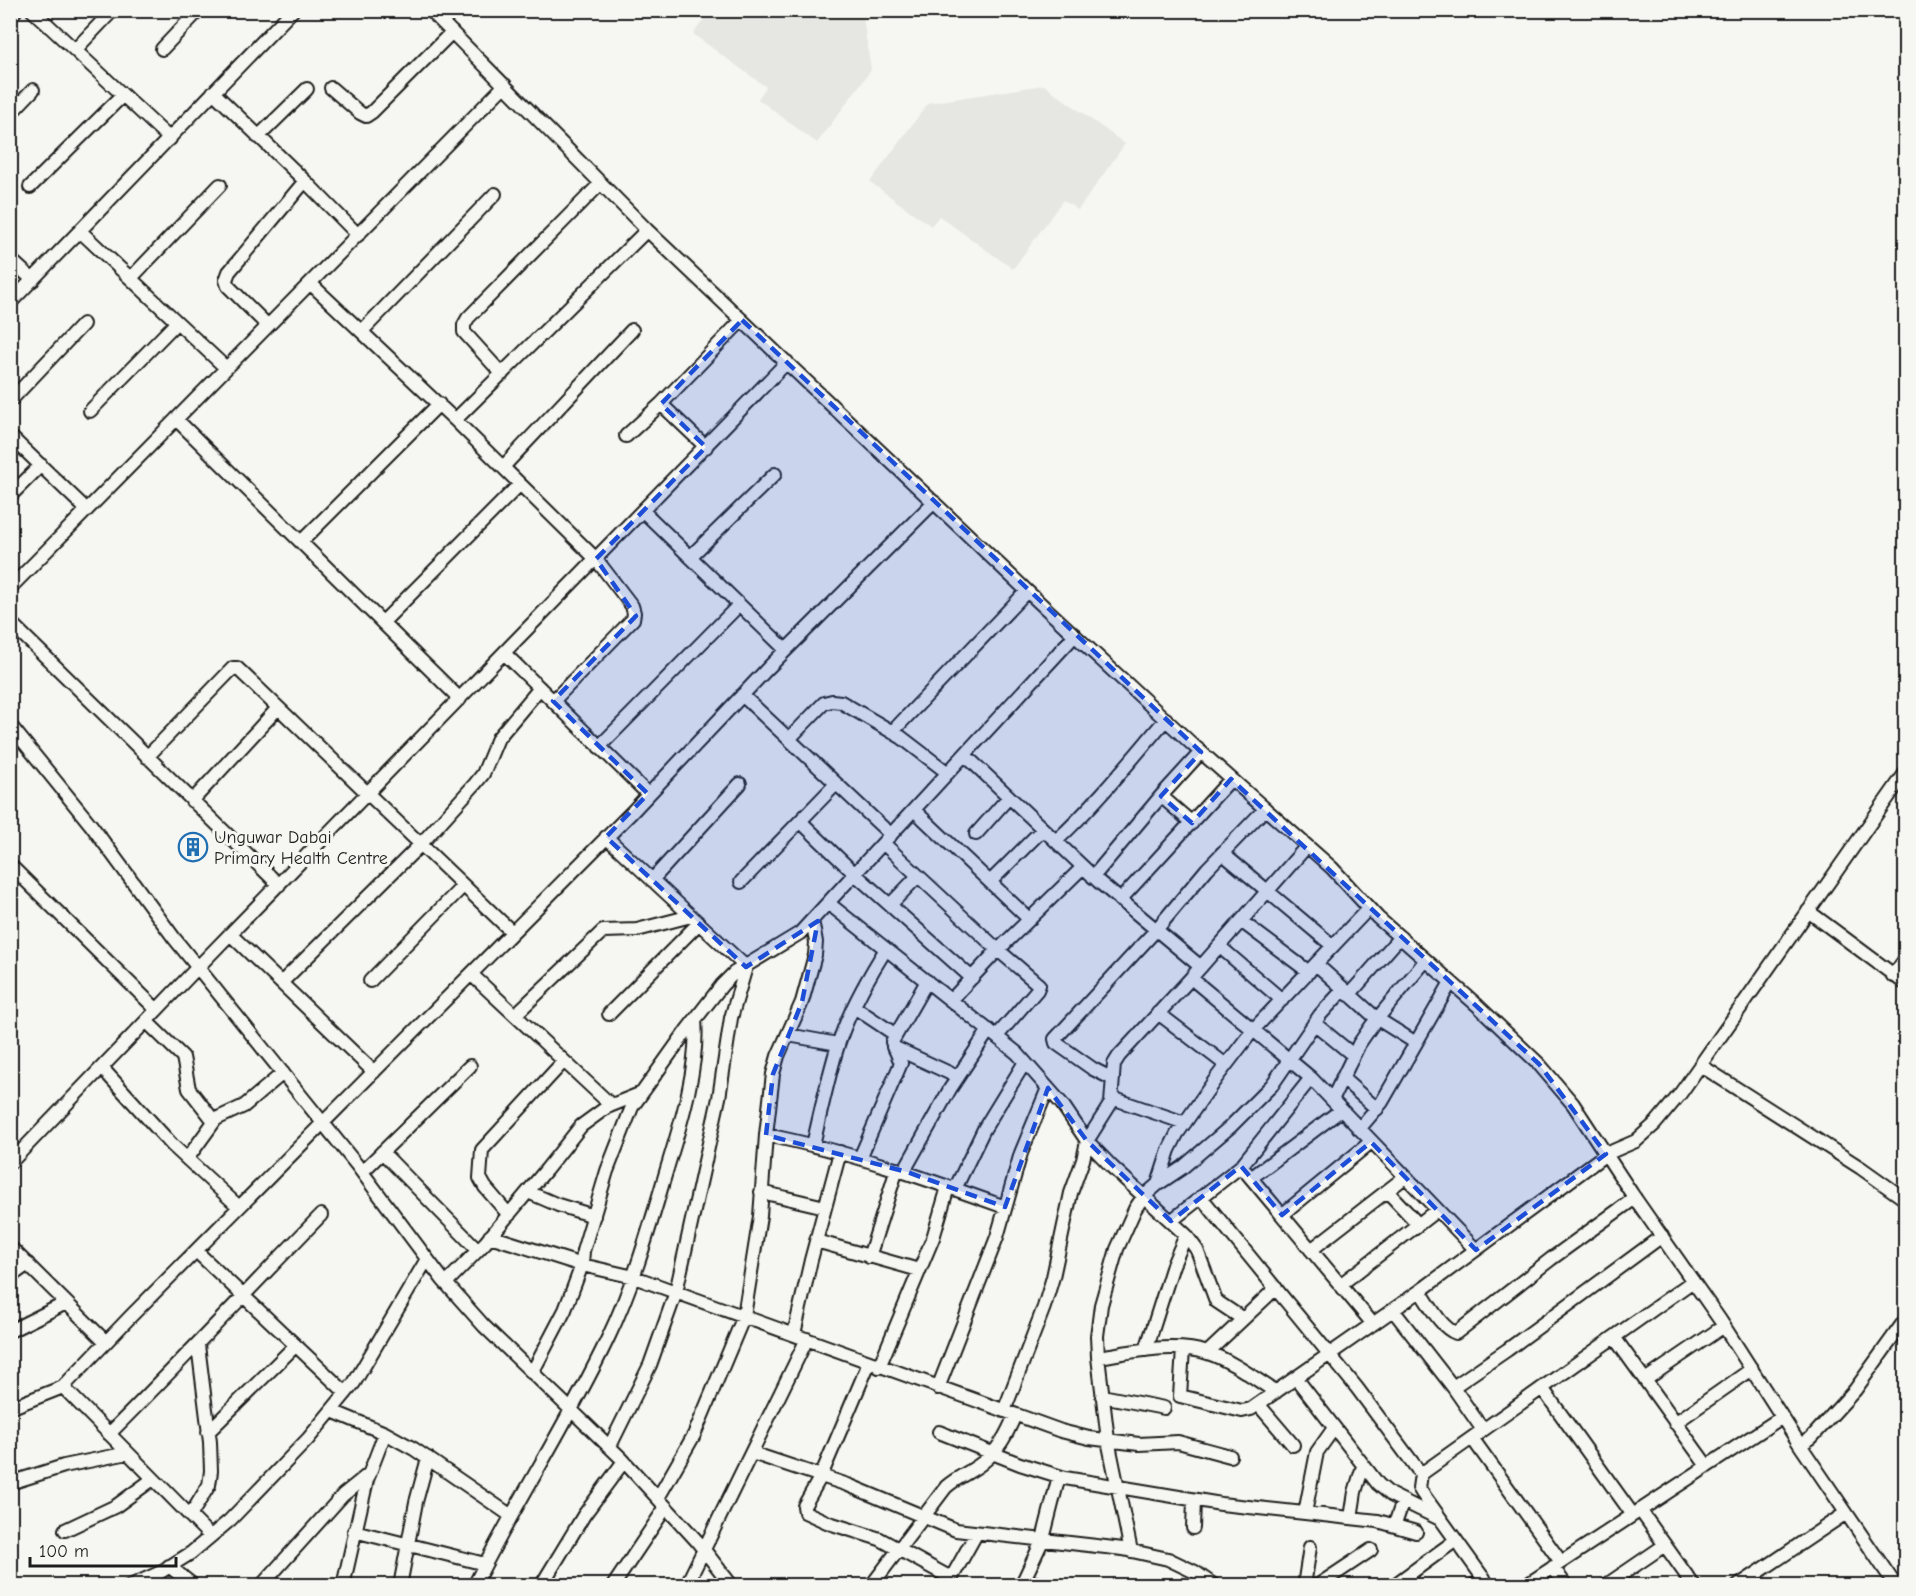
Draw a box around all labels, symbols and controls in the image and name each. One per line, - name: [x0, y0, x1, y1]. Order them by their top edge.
- place label: Unguwar Dabai Primary Health Centre: [214, 827, 388, 869]
- building icon: Unguwar Dabai Primary Health Centre: [177, 831, 209, 863]
- scale bar: [30, 1530, 176, 1568]
- text: 100 m: [39, 1541, 89, 1562]

